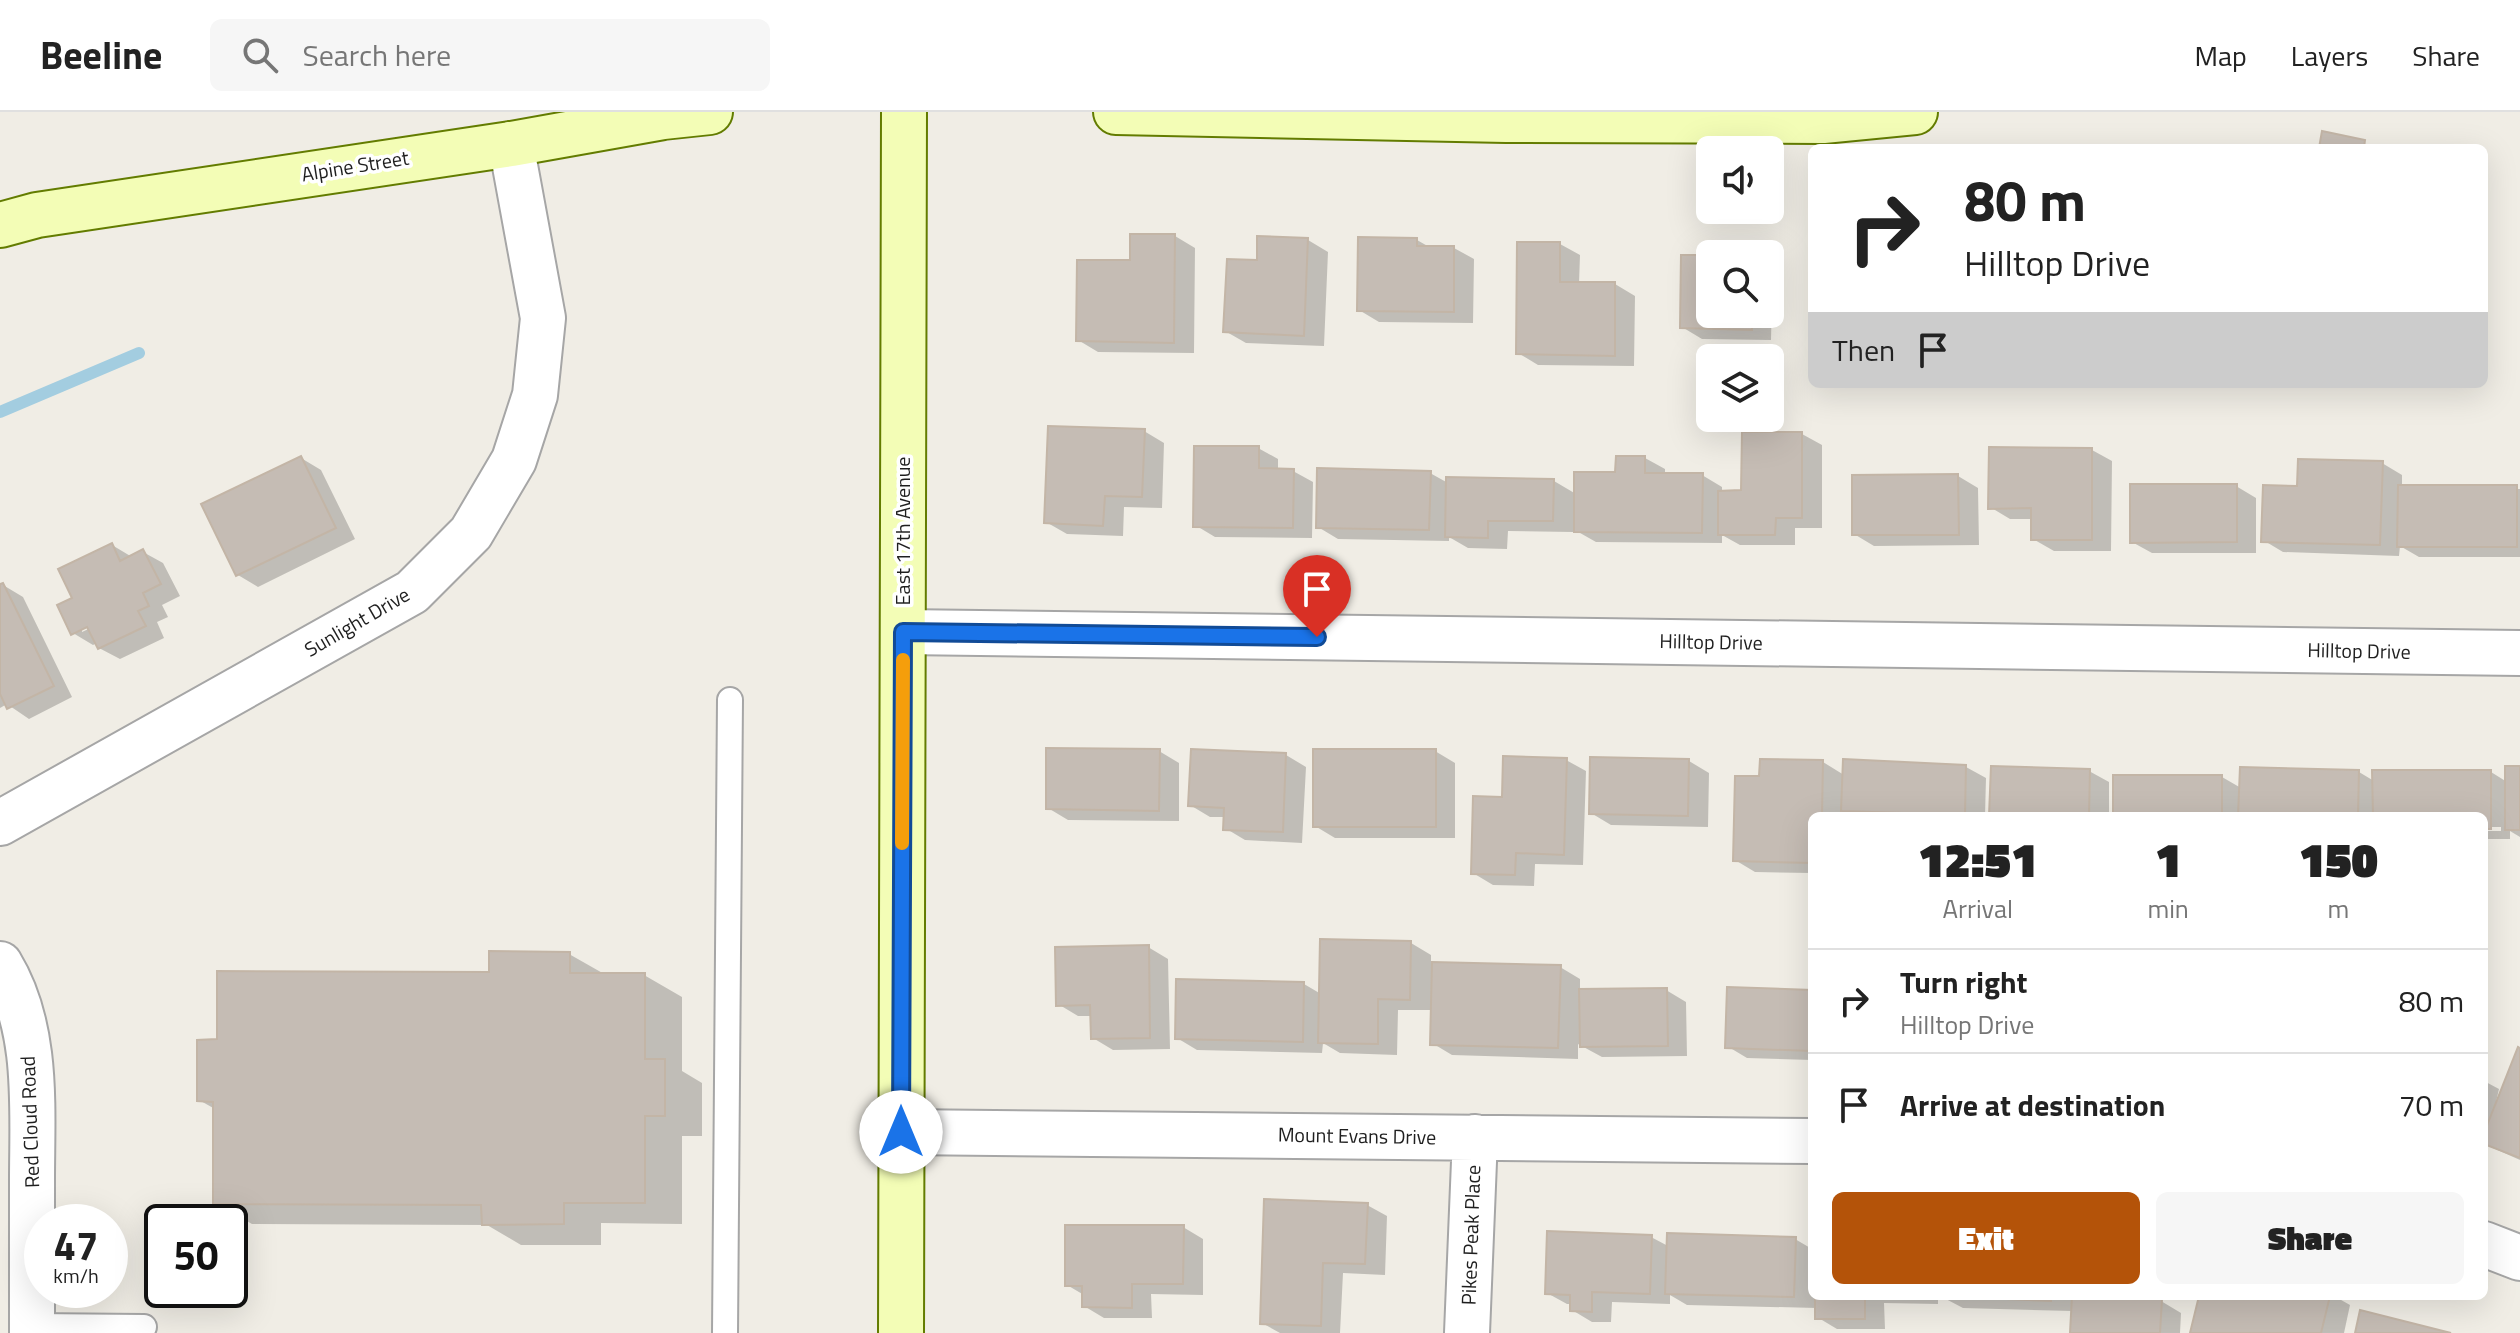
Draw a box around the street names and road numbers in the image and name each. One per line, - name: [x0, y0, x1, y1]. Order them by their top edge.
- street label: Alpine Street: [299, 142, 411, 189]
- street label: East 17th Avenue: [887, 457, 918, 605]
- street label: Sunlight Drive: [298, 579, 415, 664]
- street label: Hilltop Drive: [1659, 625, 1763, 658]
- street label: Hilltop Drive: [2307, 634, 2411, 667]
- street label: Red Cloud Road: [12, 1055, 47, 1189]
- street label: Mount Evans Drive: [1278, 1119, 1437, 1152]
- street label: Pikes Peak Place: [1453, 1164, 1488, 1306]

